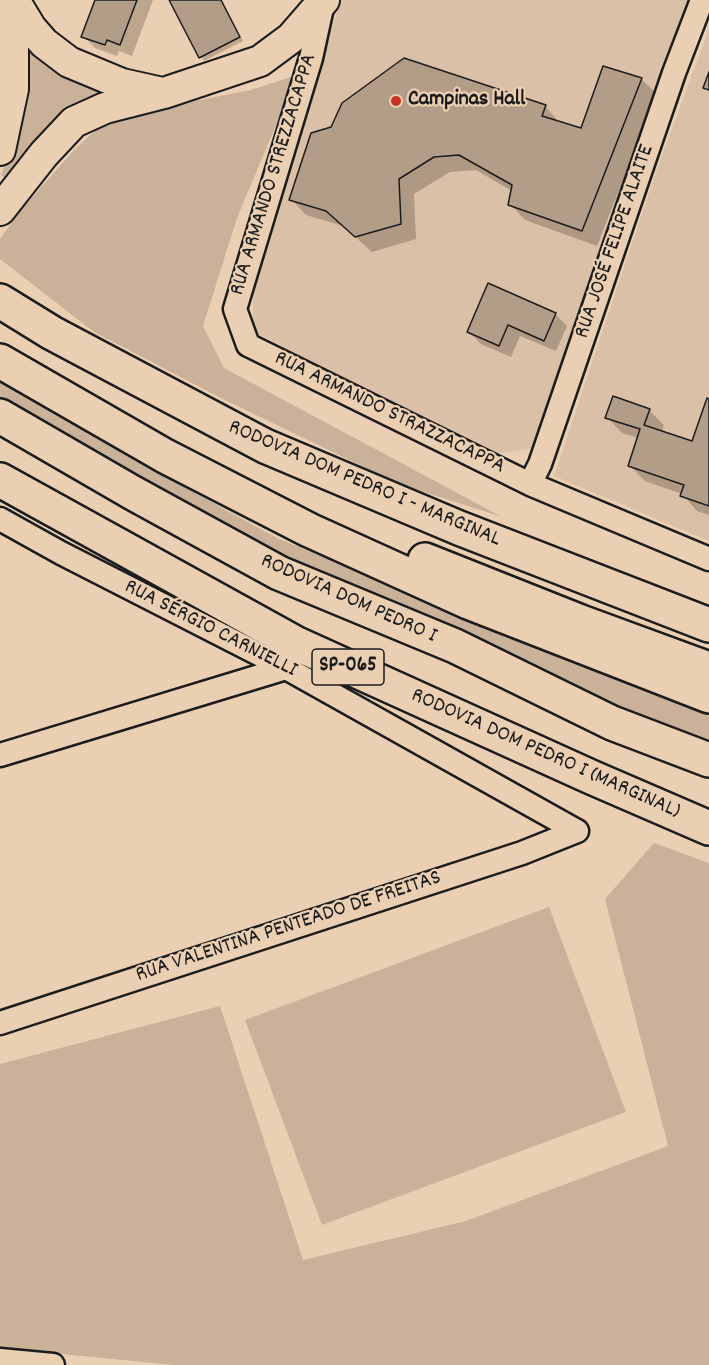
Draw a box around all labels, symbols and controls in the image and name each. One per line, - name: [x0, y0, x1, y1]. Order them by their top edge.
- street label: RUA ARMANDO STREZZACAPPA: [226, 51, 324, 299]
- place label: Campinas Hall: [408, 88, 525, 114]
- marker: Campinas Hall: [389, 94, 403, 108]
- street label: RUA JOSÉ FELIPE ALAITE: [570, 142, 662, 342]
- street label: RUA ARMANDO STRAZZACAPPA: [269, 347, 509, 481]
- street label: RODOVIA DOM PEDRO I - MARGINAL: [224, 416, 504, 554]
- street label: RODOVIA DOM PEDRO I: [256, 549, 440, 651]
- street label: RUA SÉRGIO CARNIELLI: [119, 575, 301, 685]
- road number: SP-065: [312, 649, 384, 685]
- street label: RODOVIA DOM PEDRO I (MARGINAL): [406, 684, 684, 826]
- street label: RUA VALENTINA PENTEADO DE FREITAS: [133, 866, 445, 990]

